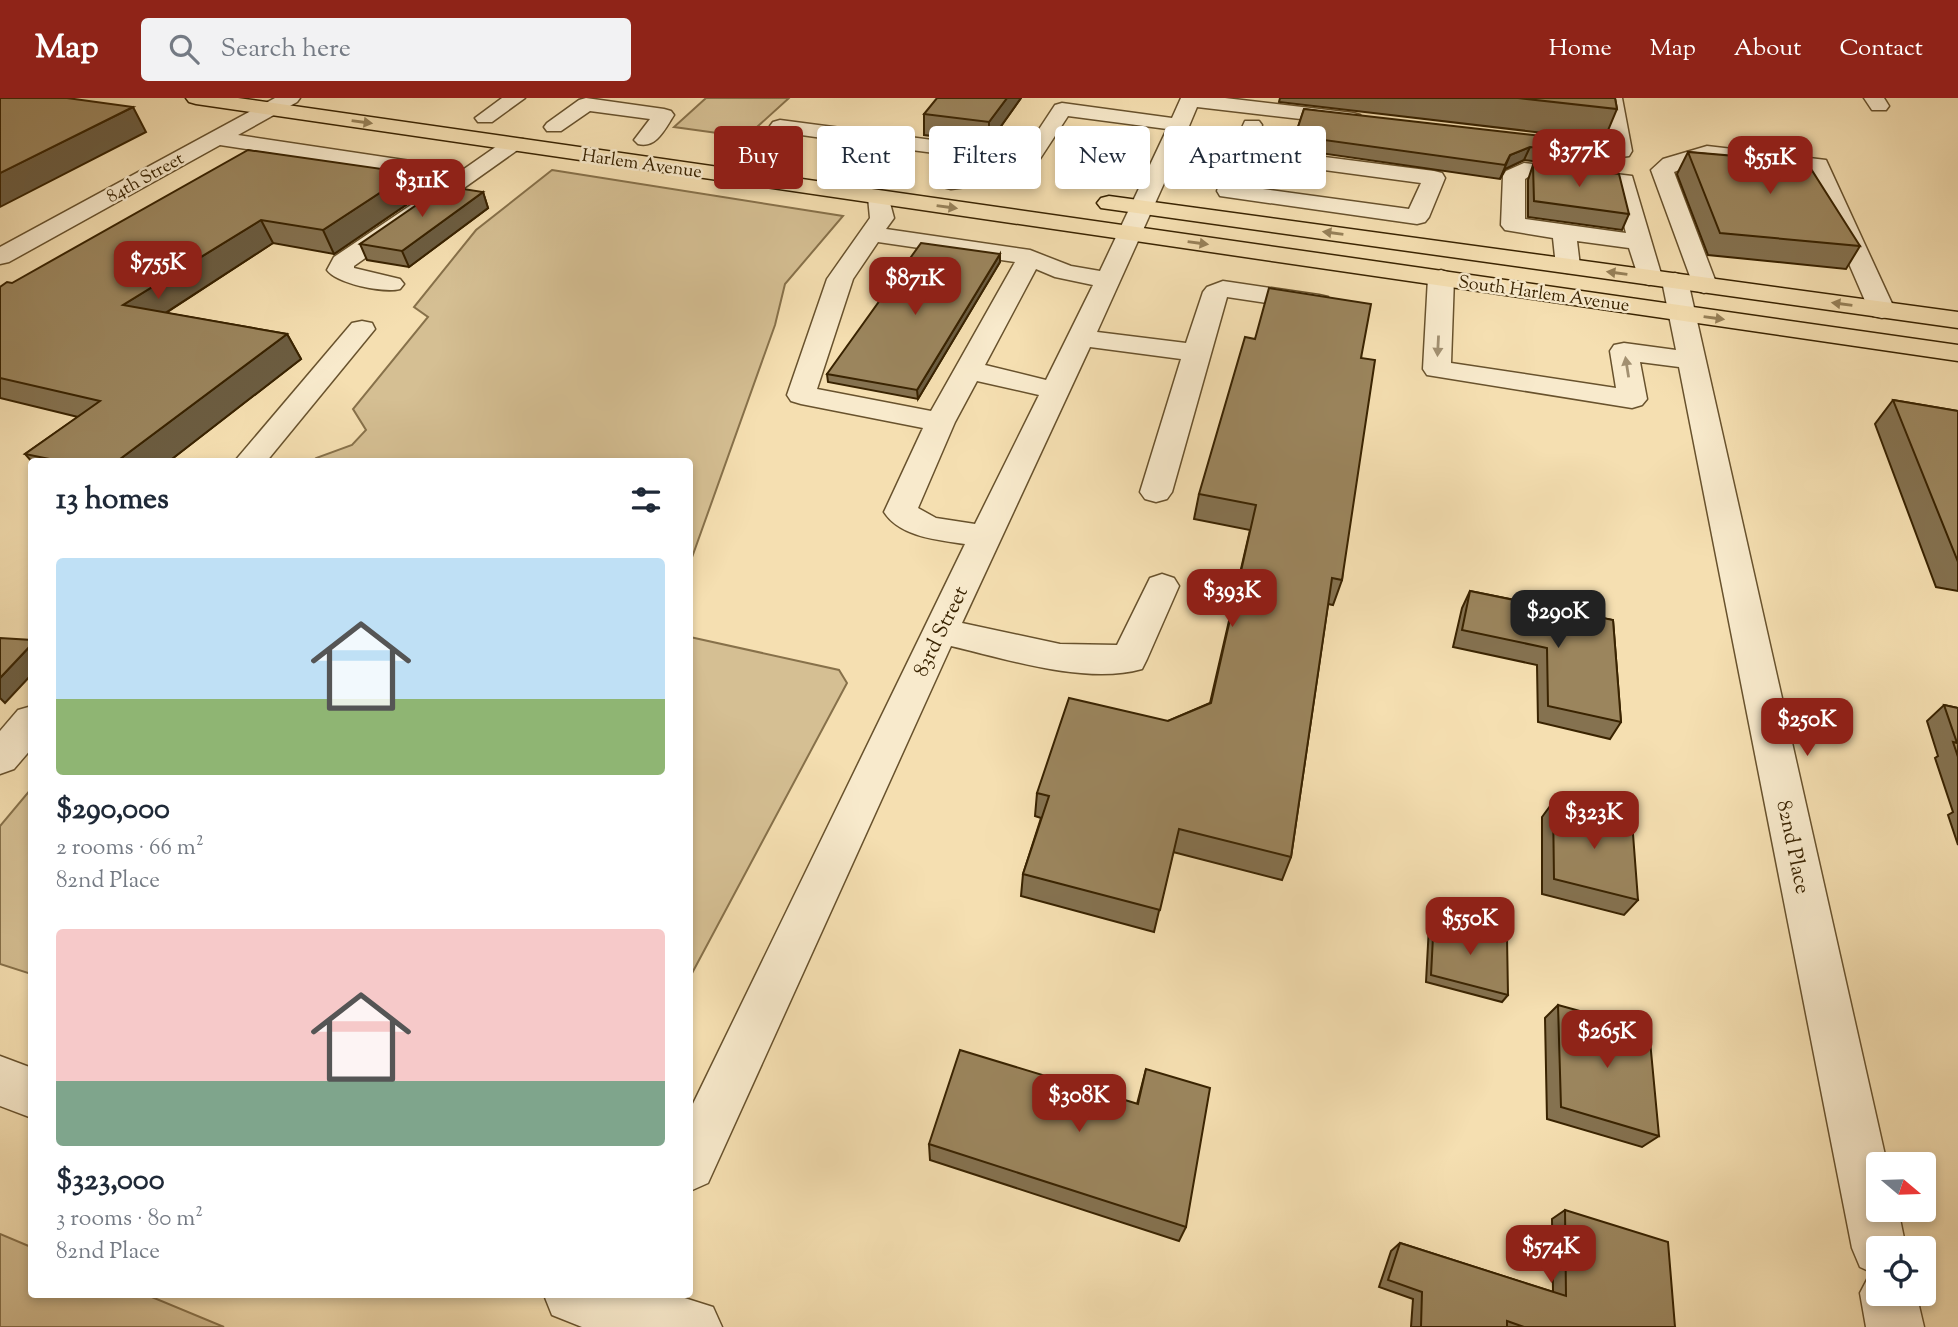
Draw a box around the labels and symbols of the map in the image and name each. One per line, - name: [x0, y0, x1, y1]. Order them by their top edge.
- one-way arrow: [351, 117, 373, 128]
- pin: $377K: [1530, 130, 1628, 189]
- pin: $551K: [1721, 136, 1819, 196]
- street label: Harlem Avenue: [580, 144, 703, 186]
- street label: 84th Street: [103, 147, 189, 211]
- pin: $311K: [373, 159, 471, 219]
- one-way arrow: [936, 201, 958, 212]
- one-way arrow: [1322, 228, 1344, 239]
- one-way arrow: [1187, 238, 1209, 249]
- pin: $755K: [109, 242, 207, 301]
- pin: $871K: [866, 258, 964, 317]
- one-way arrow: [1605, 267, 1627, 278]
- street label: South Harlem Avenue: [1456, 270, 1631, 320]
- one-way arrow: [1831, 298, 1853, 309]
- one-way arrow: [1703, 312, 1725, 323]
- one-way arrow: [1433, 336, 1444, 358]
- one-way arrow: [1621, 356, 1632, 378]
- pin: $393K: [1183, 570, 1281, 629]
- street label: 83rd Street: [907, 582, 977, 682]
- pin: $290K: [1509, 590, 1607, 650]
- pin: $250K: [1758, 698, 1856, 758]
- pin: $323K: [1545, 792, 1643, 851]
- street label: 82nd Place: [1767, 798, 1817, 897]
- pin: $550K: [1421, 898, 1519, 957]
- pin: $265K: [1558, 1010, 1656, 1070]
- pin: $308K: [1030, 1074, 1128, 1134]
- north arrow: [1866, 1152, 1936, 1222]
- pin: $574K: [1502, 1226, 1600, 1285]

